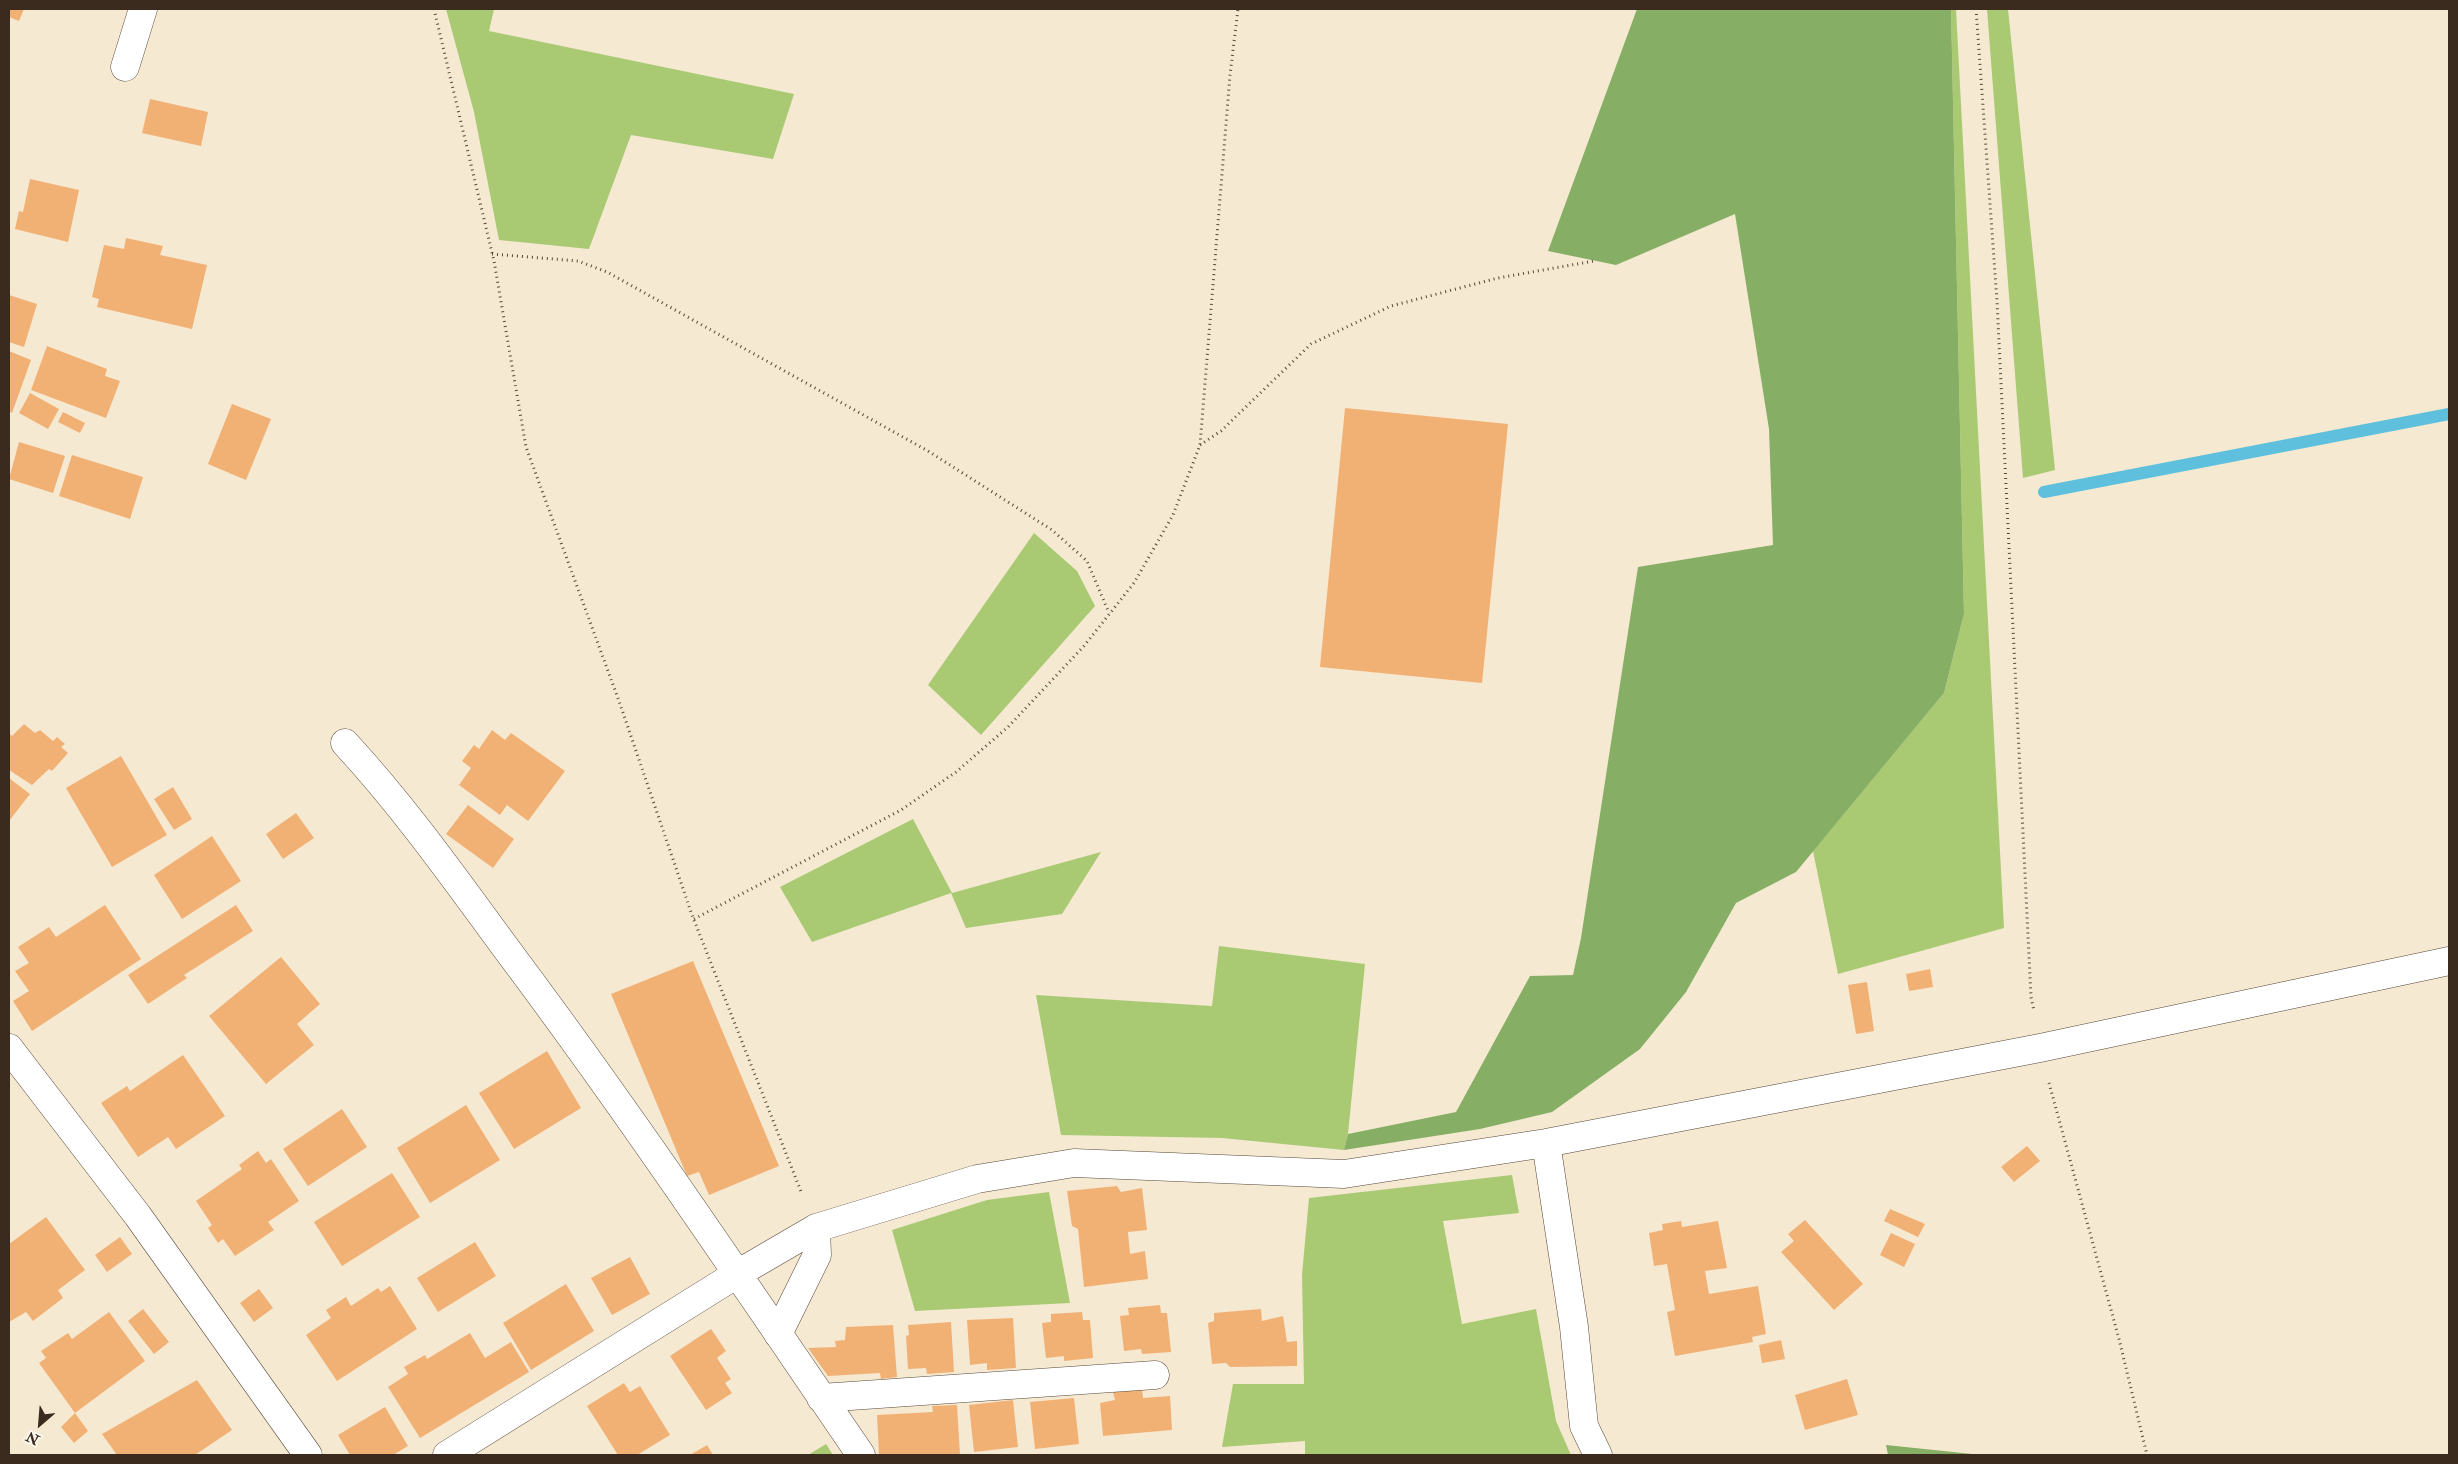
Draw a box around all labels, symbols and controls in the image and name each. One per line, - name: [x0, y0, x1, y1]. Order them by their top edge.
- north arrow: [15, 1399, 65, 1449]
- text: N: [24, 1427, 42, 1448]

